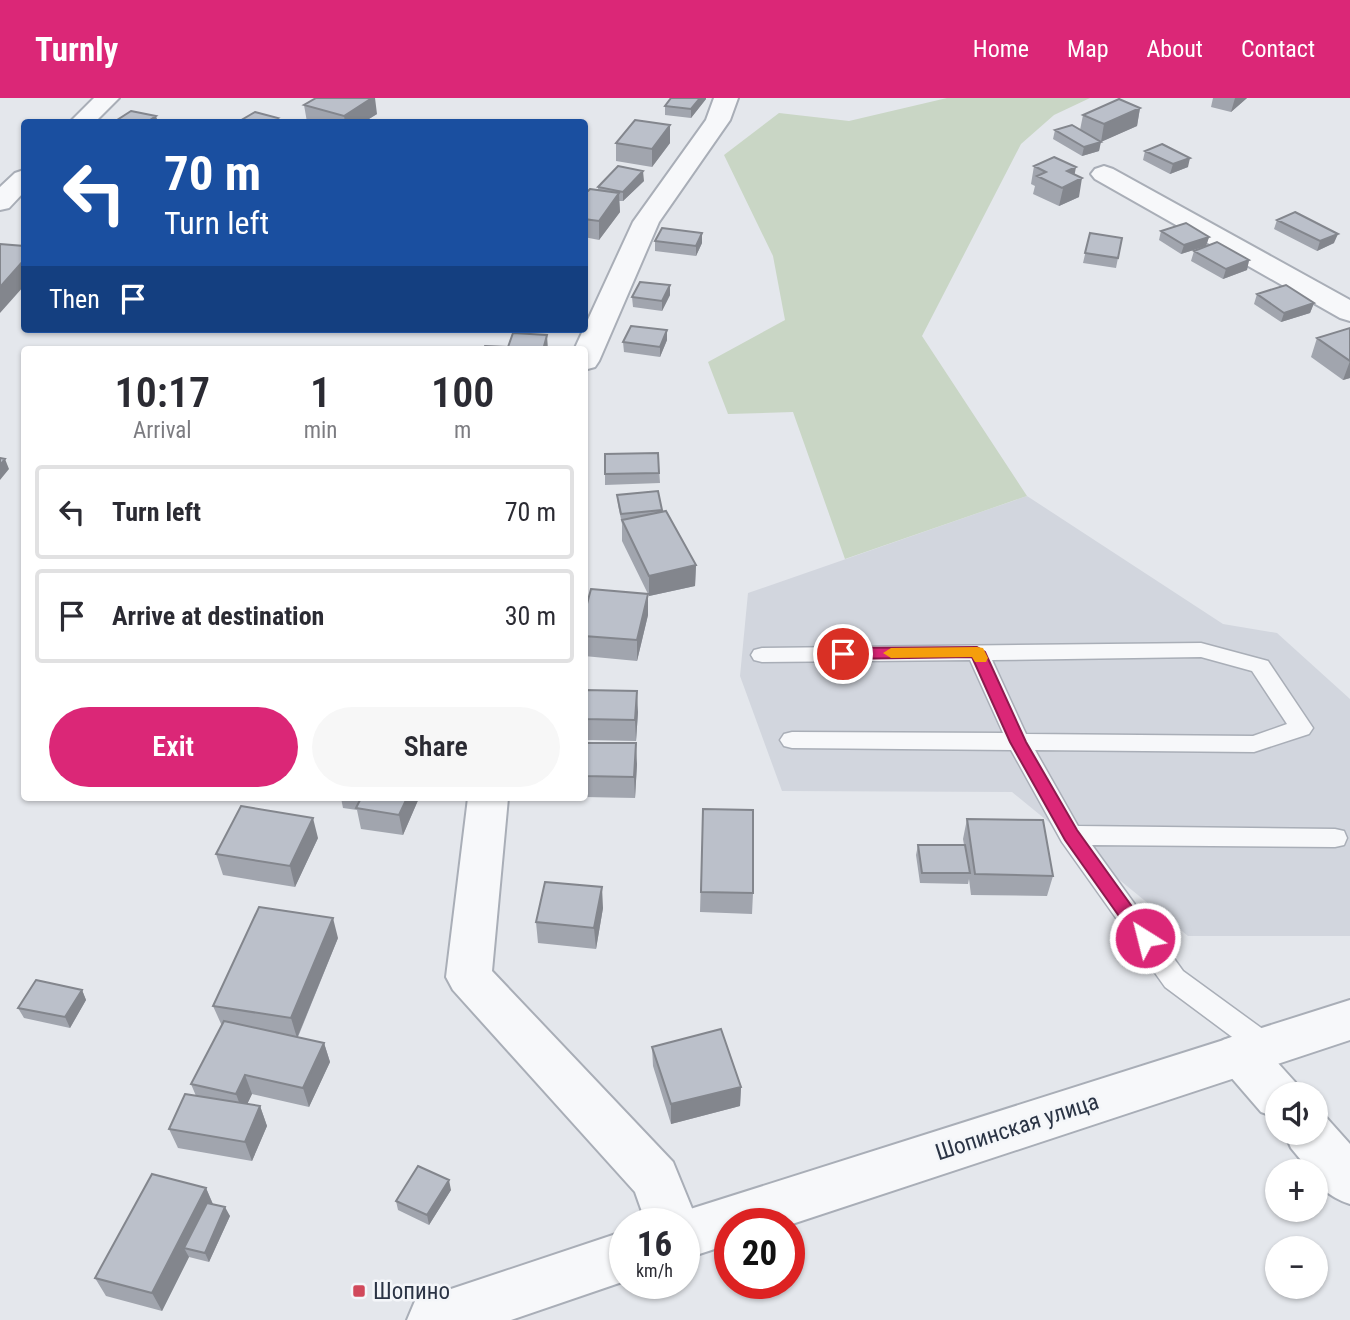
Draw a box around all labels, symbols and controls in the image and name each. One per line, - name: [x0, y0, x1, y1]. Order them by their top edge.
- text: Turnly: [35, 30, 118, 69]
- text: Home: [973, 35, 1029, 63]
- text: Map: [1067, 35, 1109, 63]
- text: About: [1147, 35, 1203, 63]
- text: Contact: [1241, 35, 1315, 63]
- text: 70 m: [164, 145, 261, 202]
- icon: left: [49, 147, 140, 238]
- text: Turn left: [164, 204, 269, 242]
- icon: arrive: [114, 280, 152, 318]
- text: Then: [49, 284, 100, 314]
- text: 10:17: [115, 368, 210, 417]
- text: 1: [310, 368, 331, 417]
- text: 100: [431, 368, 494, 417]
- text: Arrival: [133, 417, 192, 444]
- text: min: [304, 417, 337, 444]
- text: m: [454, 417, 471, 444]
- icon: left: [53, 493, 91, 531]
- text: Turn left: [112, 497, 201, 527]
- text: 70 m: [505, 497, 556, 527]
- icon: arrive: [53, 597, 91, 635]
- text: Arrive at destination: [112, 601, 324, 631]
- text: 30 m: [505, 601, 556, 631]
- pin: [813, 624, 873, 684]
- icon: arrive: [824, 635, 862, 673]
- button: Exit: [49, 707, 298, 787]
- button: Share: [312, 707, 560, 787]
- position arrow: [1108, 901, 1182, 975]
- map controls: [1265, 1082, 1328, 1299]
- button: sound: [1265, 1082, 1328, 1145]
- street label: Шопинская улица: [932, 1088, 1102, 1166]
- button: +: [1265, 1159, 1328, 1222]
- speed limit sign: 20: [714, 1208, 805, 1299]
- text: 16: [637, 1224, 672, 1265]
- button: −: [1265, 1236, 1328, 1299]
- text: km/h: [636, 1260, 673, 1281]
- place label: Шопино: [373, 1278, 450, 1305]
- marker: Шопино: [351, 1283, 367, 1299]

